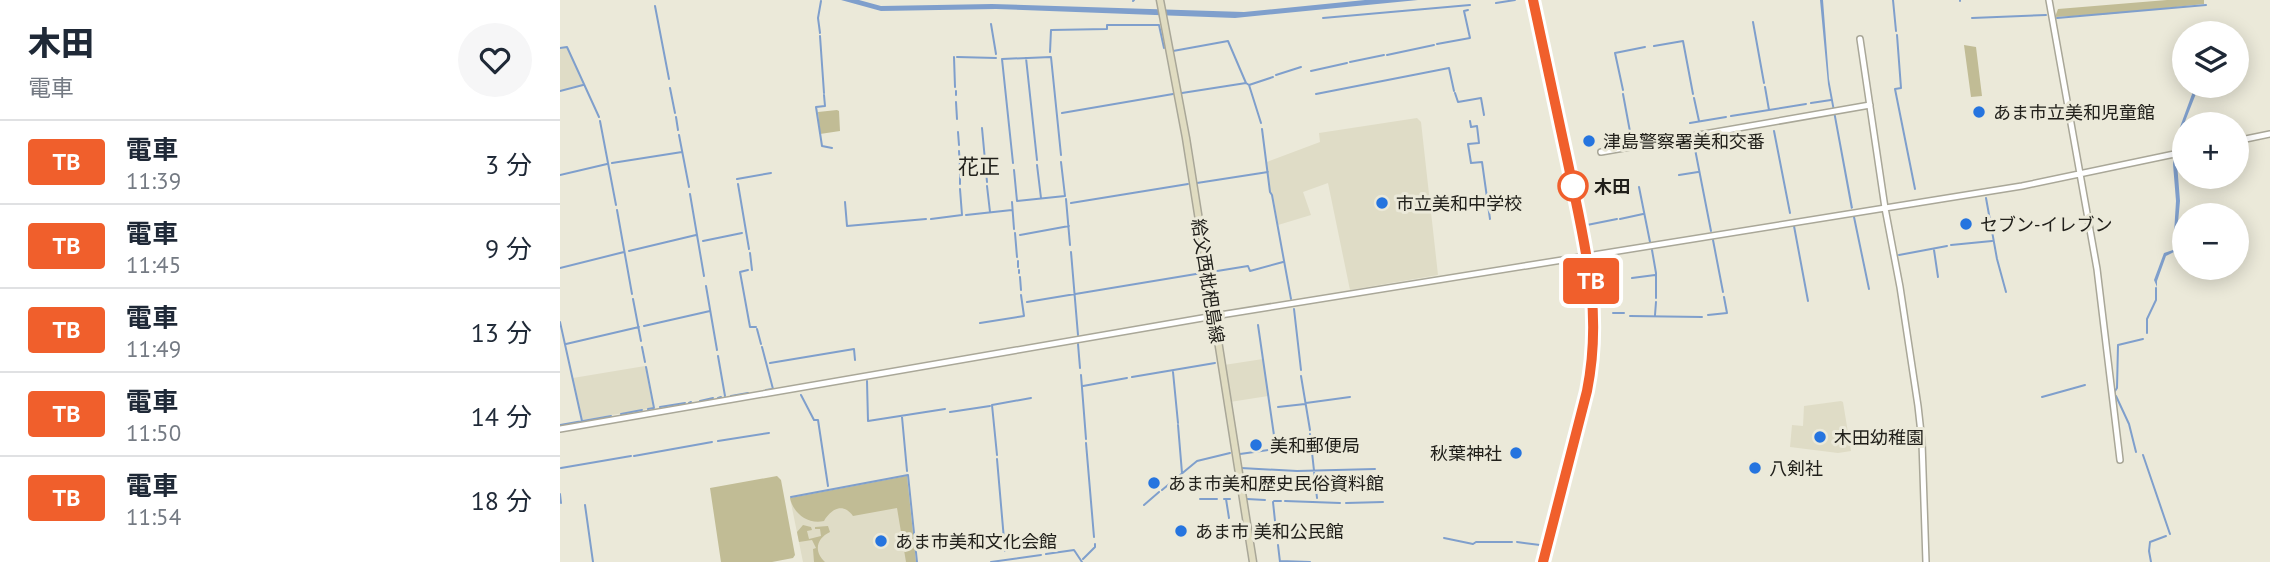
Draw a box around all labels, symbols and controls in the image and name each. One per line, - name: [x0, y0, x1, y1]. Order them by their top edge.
- text: 木田: [28, 21, 94, 64]
- map controls: [2172, 21, 2249, 280]
- button: layers: [2172, 21, 2249, 98]
- button: heart: [458, 23, 532, 97]
- text: 電車: [28, 73, 74, 102]
- place label: あま市立美和児童館: [1993, 101, 2155, 124]
- marker: あま市立美和児童館: [1971, 104, 1987, 120]
- button: +: [2172, 112, 2249, 189]
- place label: 津島警察署美和交番: [1603, 130, 1765, 153]
- text: 電車: [126, 133, 178, 166]
- marker: 津島警察署美和交番: [1581, 133, 1597, 149]
- text: TB: [53, 146, 80, 177]
- text: 3 分: [485, 148, 532, 181]
- district label: 花正: [958, 153, 1000, 180]
- text: 11:39: [126, 166, 181, 195]
- marker: 木田: [1558, 171, 1588, 201]
- place label: 木田: [1594, 175, 1630, 198]
- place label: 市立美和中学校: [1396, 192, 1522, 215]
- marker: 市立美和中学校: [1374, 195, 1390, 211]
- button: −: [2172, 203, 2249, 280]
- place label: セブン-イレブン: [1980, 213, 2112, 236]
- marker: セブン-イレブン: [1958, 216, 1974, 232]
- text: 電車: [126, 217, 178, 250]
- street label: 給父西枇杷島線: [1187, 217, 1229, 345]
- text: TB: [53, 230, 80, 261]
- text: 9 分: [485, 232, 532, 265]
- text: 11:45: [126, 250, 181, 279]
- line badge: TB: [1560, 258, 1622, 304]
- text: TB: [1577, 265, 1605, 296]
- text: 電車: [126, 301, 178, 334]
- text: TB: [53, 314, 80, 345]
- text: 13 分: [471, 316, 532, 349]
- text: 11:49: [126, 334, 181, 363]
- text: 電車: [126, 385, 178, 418]
- text: TB: [53, 398, 80, 429]
- text: 14 分: [471, 400, 532, 433]
- text: 11:50: [126, 418, 181, 447]
- place label: 木田幼稚園: [1834, 426, 1924, 449]
- marker: 木田幼稚園: [1812, 429, 1828, 445]
- place label: 美和郵便局: [1270, 434, 1360, 457]
- marker: 美和郵便局: [1248, 437, 1264, 453]
- place label: 秋葉神社: [1430, 442, 1502, 465]
- marker: 秋葉神社: [1508, 445, 1524, 461]
- place label: 八剣社: [1769, 457, 1823, 480]
- marker: 八剣社: [1747, 460, 1763, 476]
- text: 電車: [126, 469, 178, 502]
- place label: あま市美和歴史民俗資料館: [1168, 472, 1384, 495]
- marker: あま市美和歴史民俗資料館: [1146, 475, 1162, 491]
- text: TB: [53, 482, 80, 513]
- text: 18 分: [471, 484, 532, 517]
- text: 11:54: [126, 502, 181, 531]
- place label: あま市 美和公民館: [1195, 520, 1344, 543]
- marker: あま市 美和公民館: [1173, 523, 1189, 539]
- place label: あま市美和文化会館: [895, 530, 1057, 553]
- marker: あま市美和文化会館: [873, 533, 889, 549]

